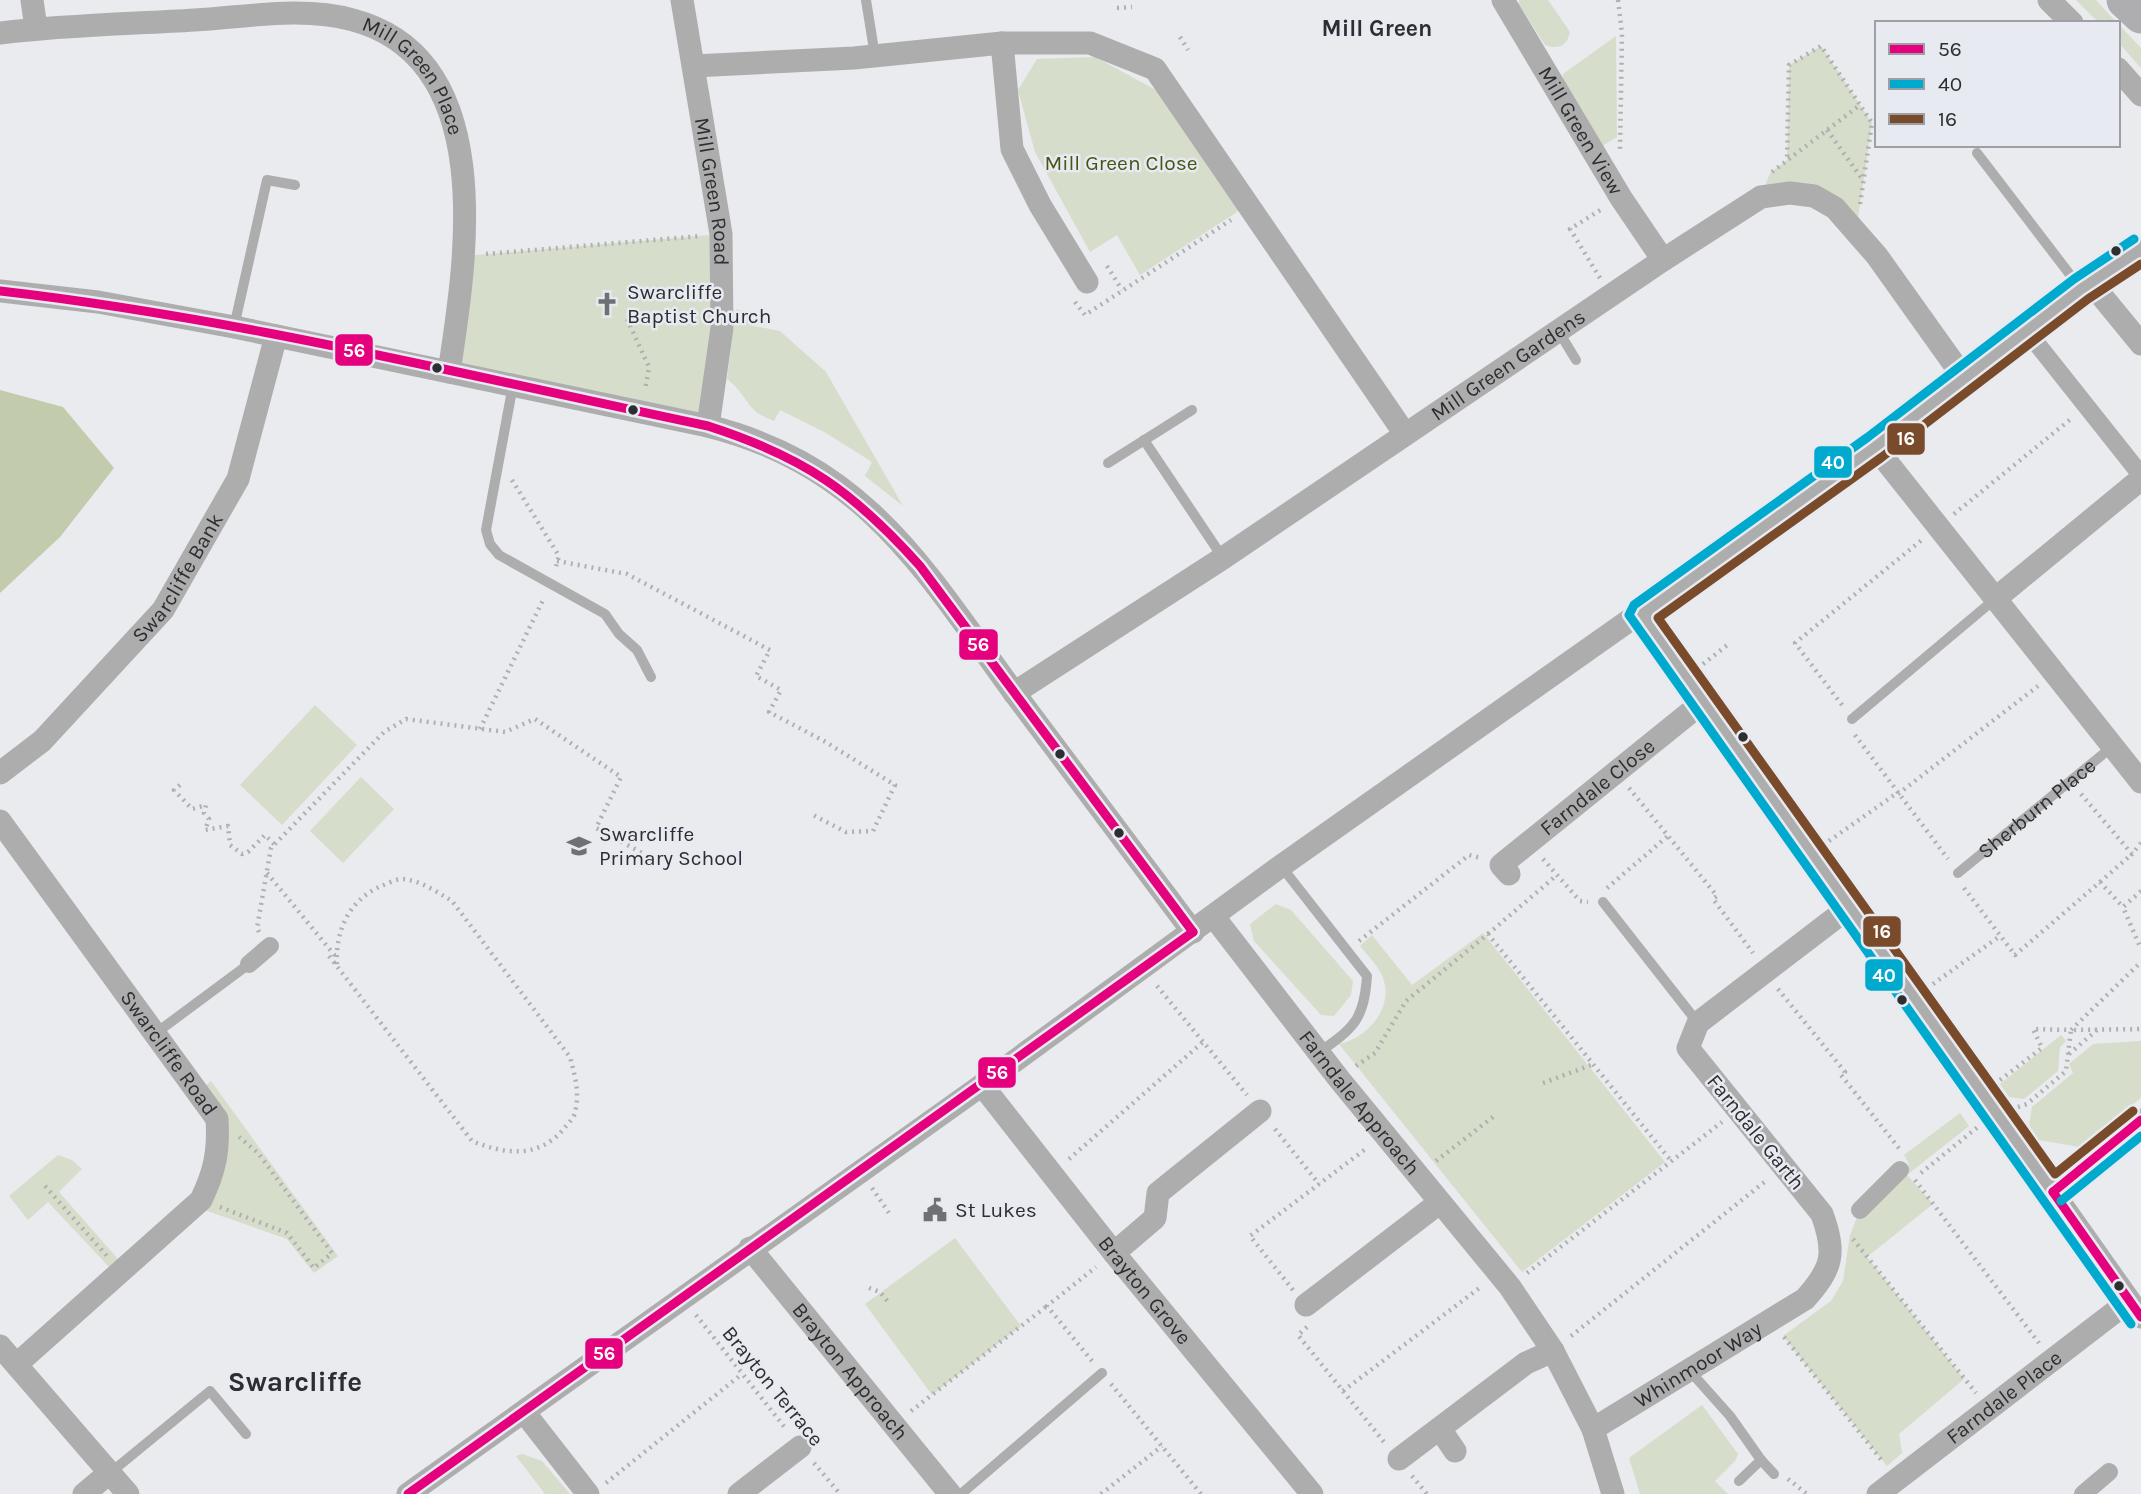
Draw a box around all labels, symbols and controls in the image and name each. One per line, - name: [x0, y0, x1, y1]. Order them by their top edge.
- street label: Mill Green Place: [359, 12, 468, 137]
- district label: Mill Green: [1322, 15, 1432, 42]
- legend: [1875, 21, 2120, 147]
- text: 56: [1938, 37, 1962, 61]
- street label: Mill Green View: [1533, 62, 1628, 199]
- text: 40: [1938, 72, 1962, 96]
- text: 16: [1938, 107, 1957, 131]
- street label: Mill Green Road: [690, 116, 733, 266]
- park label: Mill Green Close: [1044, 151, 1198, 175]
- unlabelled marker: [2109, 244, 2123, 258]
- place label: Swarcliffe Baptist Church: [627, 280, 771, 328]
- church icon: Swarcliffe Baptist Church: [593, 290, 621, 318]
- street label: Mill Green Gardens: [1426, 304, 1590, 426]
- line badge: 56: [334, 333, 374, 367]
- text: 56: [343, 340, 365, 362]
- unlabelled marker: [430, 361, 444, 375]
- unlabelled marker: [626, 403, 640, 417]
- line badge: 16: [1886, 422, 1926, 456]
- text: 16: [1897, 428, 1915, 450]
- line badge: 40: [1813, 445, 1853, 479]
- text: 40: [1821, 452, 1845, 474]
- street label: Swarcliffe Bank: [127, 509, 228, 647]
- line badge: 56: [958, 628, 999, 661]
- text: 56: [967, 634, 989, 656]
- unlabelled marker: [1736, 730, 1750, 744]
- street label: Farndale Close: [1535, 734, 1660, 840]
- unlabelled marker: [1053, 747, 1067, 761]
- street label: Sherburn Place: [1973, 753, 2101, 864]
- place label: Swarcliffe Primary School: [599, 822, 743, 870]
- unlabelled marker: [1112, 826, 1126, 840]
- school or university icon: Swarcliffe Primary School: [565, 832, 593, 860]
- line badge: 16: [1862, 915, 1902, 948]
- text: 16: [1873, 921, 1891, 943]
- line badge: 40: [1864, 958, 1904, 992]
- text: 40: [1872, 965, 1896, 987]
- street label: Swarcliffe Road: [115, 986, 222, 1120]
- unlabelled marker: [1895, 993, 1909, 1007]
- street label: Farndale Approach: [1294, 1026, 1425, 1180]
- line badge: 56: [977, 1056, 1017, 1089]
- text: 56: [986, 1062, 1008, 1084]
- street label: Farndale Garth: [1702, 1070, 1810, 1194]
- public building icon: St Lukes: [921, 1196, 949, 1224]
- place label: St Lukes: [955, 1198, 1037, 1222]
- street label: Brayton Grove: [1093, 1231, 1196, 1349]
- unlabelled marker: [2112, 1279, 2126, 1293]
- street label: Brayton Approach: [787, 1298, 913, 1445]
- street label: Whinmoor Way: [1630, 1316, 1766, 1413]
- street label: Brayton Terrace: [717, 1321, 829, 1451]
- line badge: 56: [584, 1337, 624, 1370]
- text: 56: [593, 1343, 615, 1365]
- street label: Farndale Place: [1942, 1345, 2066, 1449]
- district label: Swarcliffe: [228, 1365, 362, 1398]

